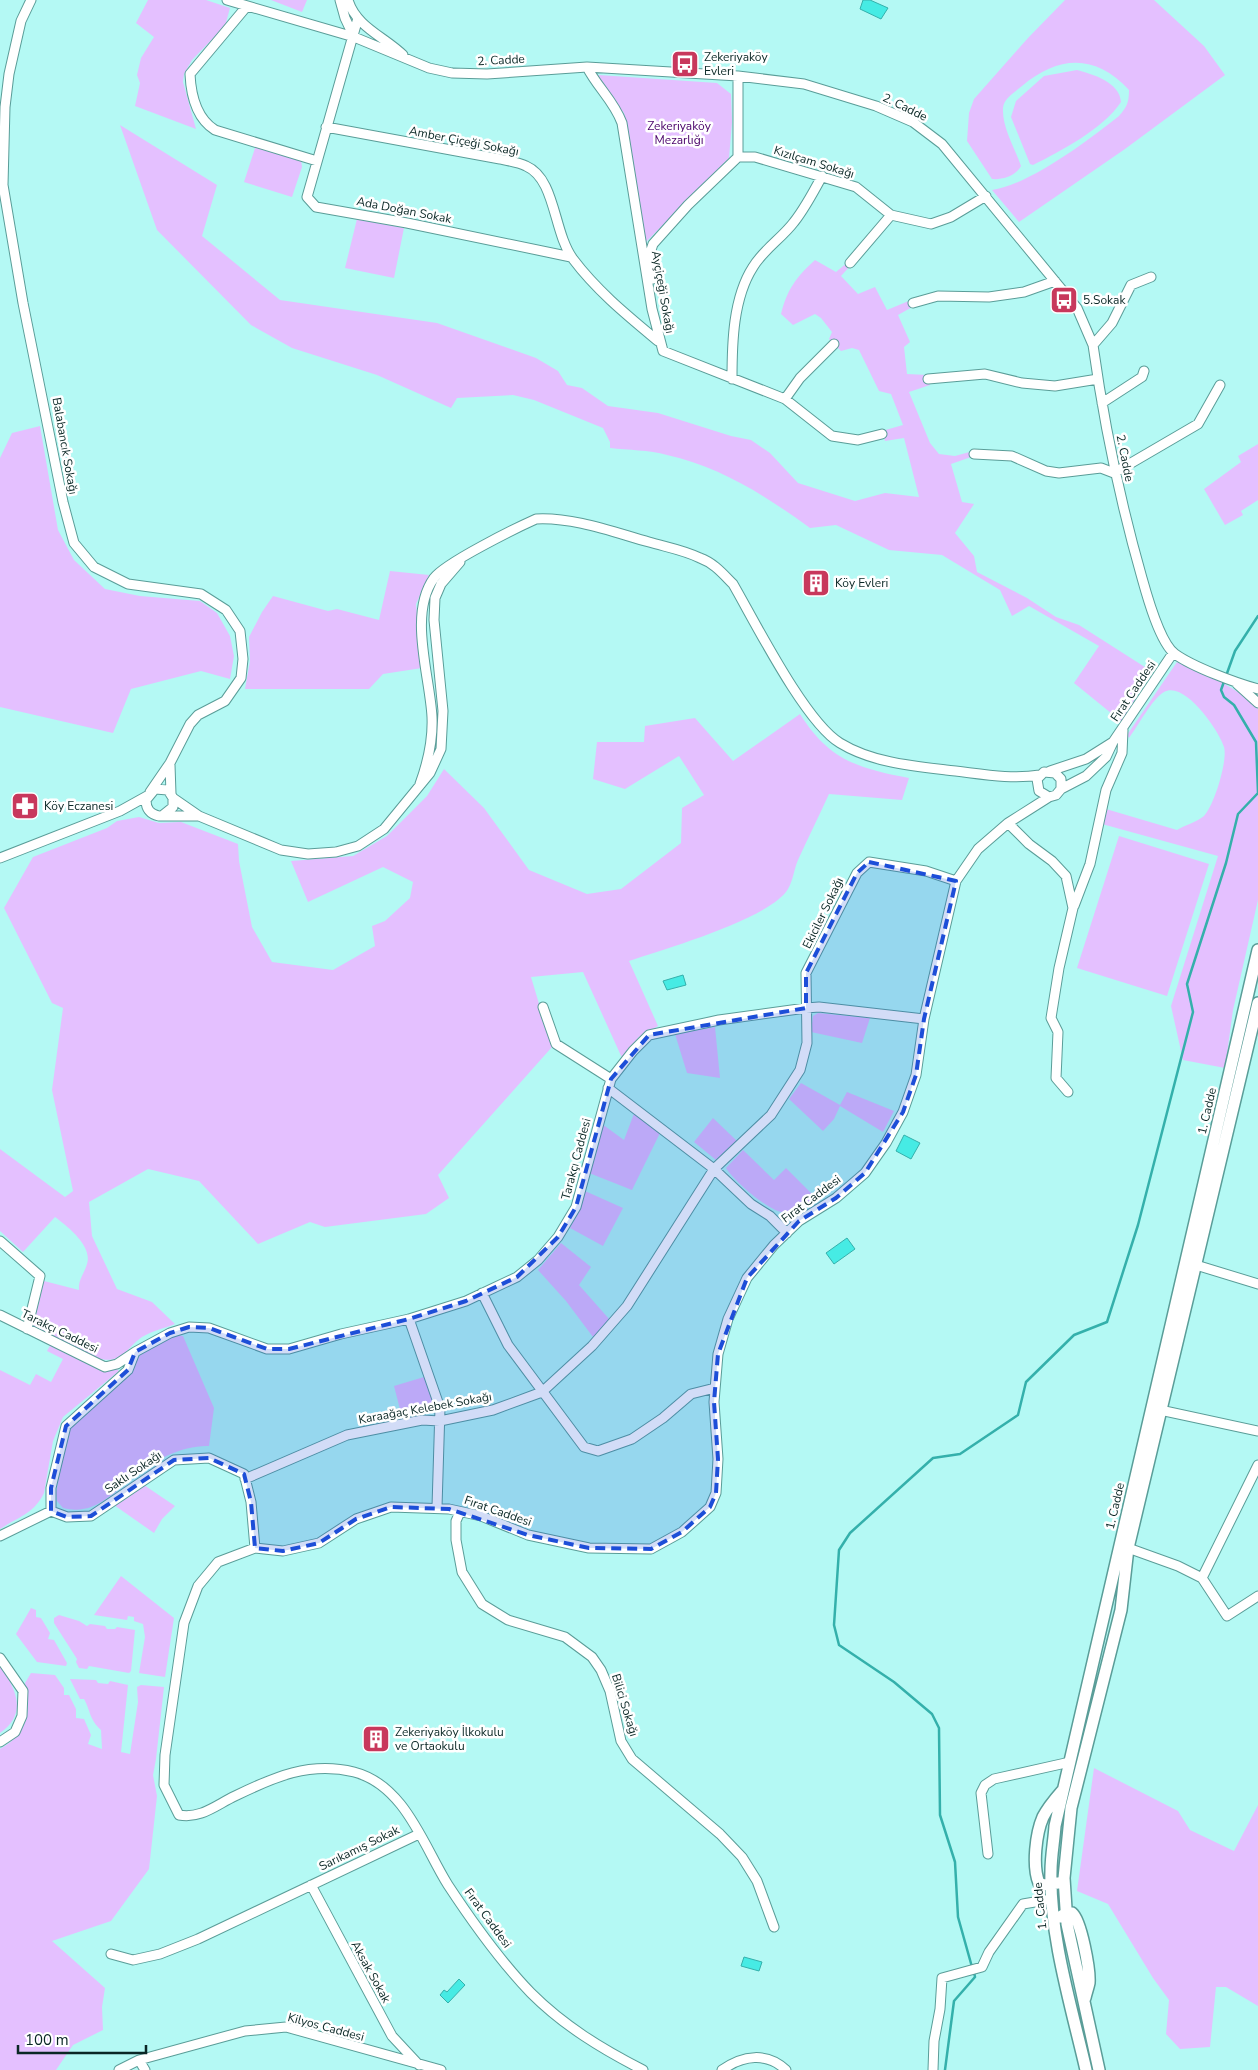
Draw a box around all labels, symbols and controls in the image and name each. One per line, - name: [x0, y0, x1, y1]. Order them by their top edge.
- bus stop icon: Zekeriyaköy Evleri: [670, 49, 700, 79]
- place label: Zekeriyaköy Evleri: [704, 49, 768, 79]
- street label: 2. Cadde: [477, 51, 525, 69]
- street label: 2. Cadde: [880, 89, 930, 125]
- park label: Zekeriyaköy Mezarlığı: [647, 118, 712, 148]
- street label: Amber Çiçeği Sokağı: [408, 123, 520, 159]
- street label: Kızılçam Sokağı: [772, 142, 856, 182]
- street label: Ada Doğan Sokak: [355, 193, 454, 227]
- street label: Ayçiçeği Sokağı: [648, 249, 678, 335]
- bus stop icon: 5.Sokak: [1049, 285, 1079, 315]
- place label: 5.Sokak: [1083, 292, 1126, 308]
- street label: Balabancık Sokağı: [49, 396, 81, 496]
- street label: 2. Cadde: [1113, 433, 1137, 483]
- building icon: Köy Evleri: [801, 568, 831, 598]
- place label: Köy Evleri: [835, 575, 888, 591]
- street label: Fırat Caddesi: [1107, 657, 1159, 725]
- pharmacy icon: Köy Eczanesi: [10, 791, 40, 821]
- place label: Köy Eczanesi: [44, 798, 113, 814]
- street label: Ekiciler Sokağı: [799, 875, 847, 951]
- street label: 1. Cadde: [1194, 1086, 1220, 1136]
- street label: Tarakçı Caddesi: [557, 1116, 595, 1202]
- street label: Fırat Caddesi: [778, 1171, 844, 1227]
- street label: Tarakçı Caddesi: [19, 1305, 101, 1357]
- street label: Karaağaç Kelebek Sokağı: [357, 1388, 493, 1428]
- street label: Saklı Sokağı: [101, 1447, 165, 1497]
- street label: 1. Cadde: [1102, 1481, 1128, 1531]
- street label: Fırat Caddesi: [462, 1492, 534, 1530]
- street label: Bilici Sokağı: [608, 1672, 642, 1738]
- building icon: Zekeriyaköy İlkokulu ve Ortaokulu: [361, 1724, 391, 1754]
- place label: Zekeriyaköy İlkokulu ve Ortaokulu: [395, 1724, 504, 1754]
- street label: Sarıkamış Sokak: [316, 1821, 403, 1874]
- street label: 1. Cadde: [1030, 1881, 1050, 1931]
- street label: Fırat Caddesi: [461, 1885, 515, 1951]
- street label: Aksak Sokak: [347, 1938, 395, 2007]
- street label: Kilyos Caddesi: [286, 2009, 366, 2045]
- scale bar: [18, 2022, 145, 2054]
- text: 100 m: [25, 2030, 69, 2050]

